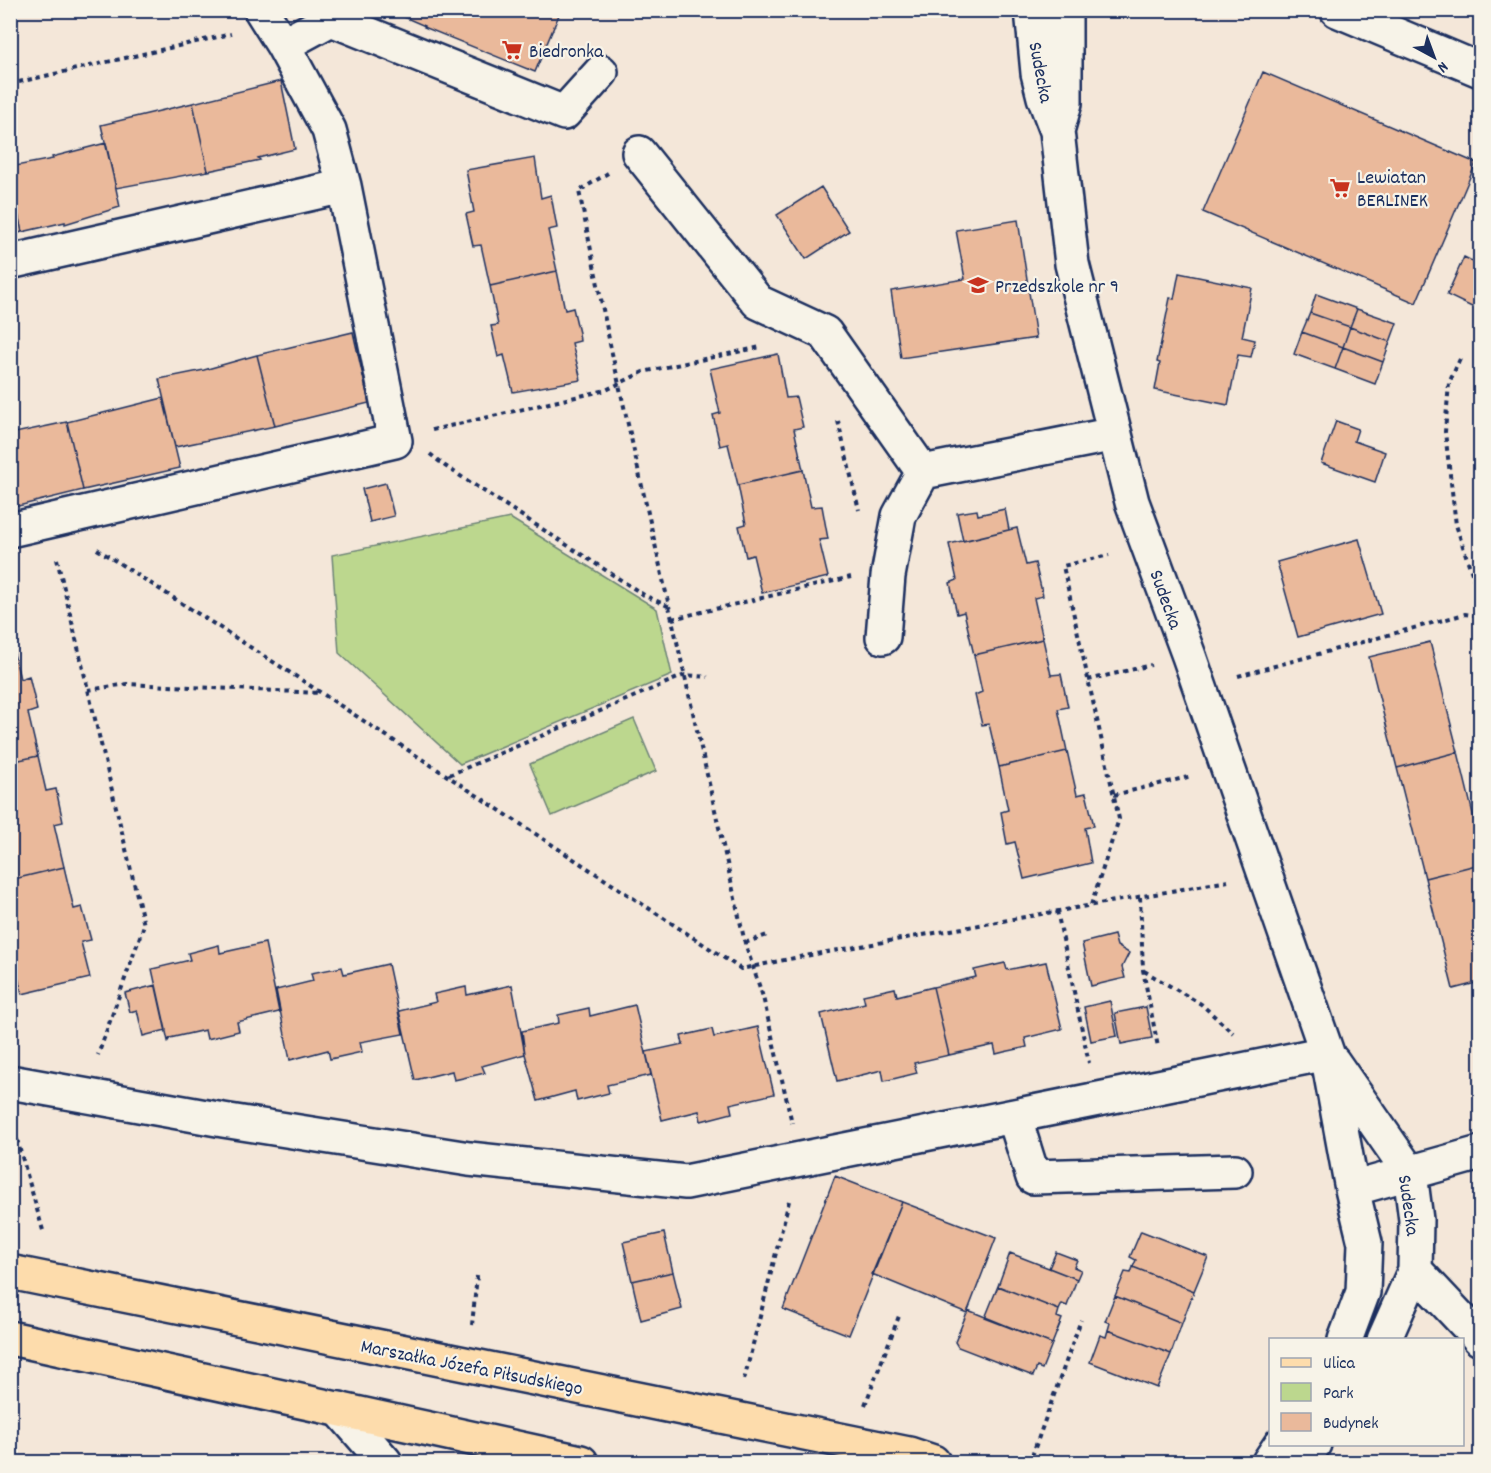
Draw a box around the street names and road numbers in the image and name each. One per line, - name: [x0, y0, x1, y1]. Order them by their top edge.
- street label: Sudecka: [1019, 40, 1059, 106]
- street label: Sudecka: [1141, 566, 1188, 634]
- street label: Sudecka: [1389, 1173, 1425, 1238]
- street label: Marszałka Józefa Piłsudskiego: [358, 1334, 585, 1404]

